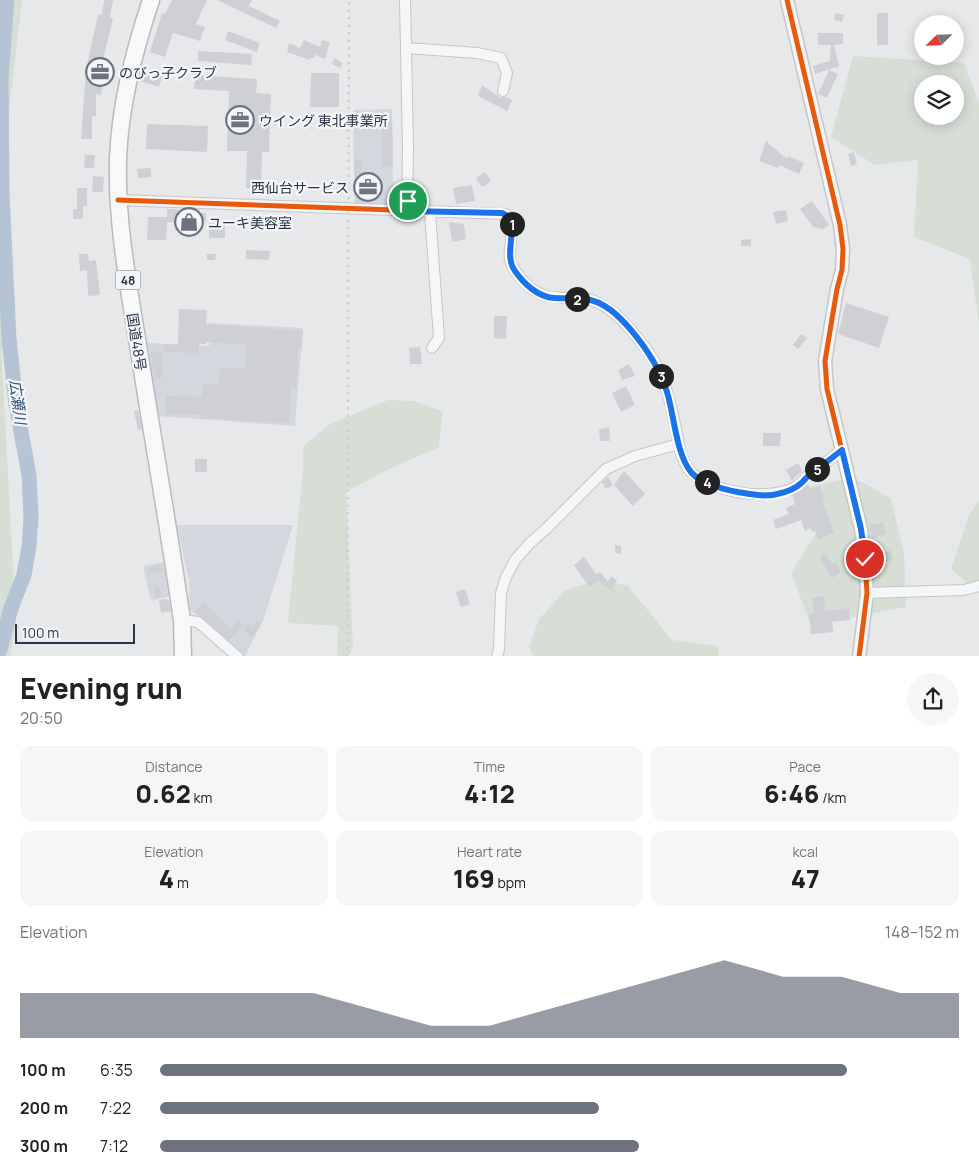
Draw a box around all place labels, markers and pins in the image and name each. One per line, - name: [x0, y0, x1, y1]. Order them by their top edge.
- office icon: のびっ子クラブ: [85, 57, 115, 87]
- place label: のびっ子クラブ: [119, 63, 217, 82]
- office icon: ウイング 東北事業所: [225, 105, 255, 135]
- place label: ウイング 東北事業所: [259, 111, 388, 130]
- office icon: 西仙台サービス: [353, 172, 383, 202]
- place label: 西仙台サービス: [251, 178, 349, 197]
- pin: [387, 180, 429, 222]
- shop icon: ユーキ美容室: [174, 207, 204, 237]
- pin: 1: [500, 212, 524, 236]
- place label: ユーキ美容室: [208, 213, 292, 232]
- pin: 2: [564, 286, 590, 312]
- pin: 3: [648, 364, 674, 388]
- pin: 5: [804, 456, 830, 482]
- pin: 4: [694, 470, 720, 494]
- pin: [844, 538, 886, 580]

